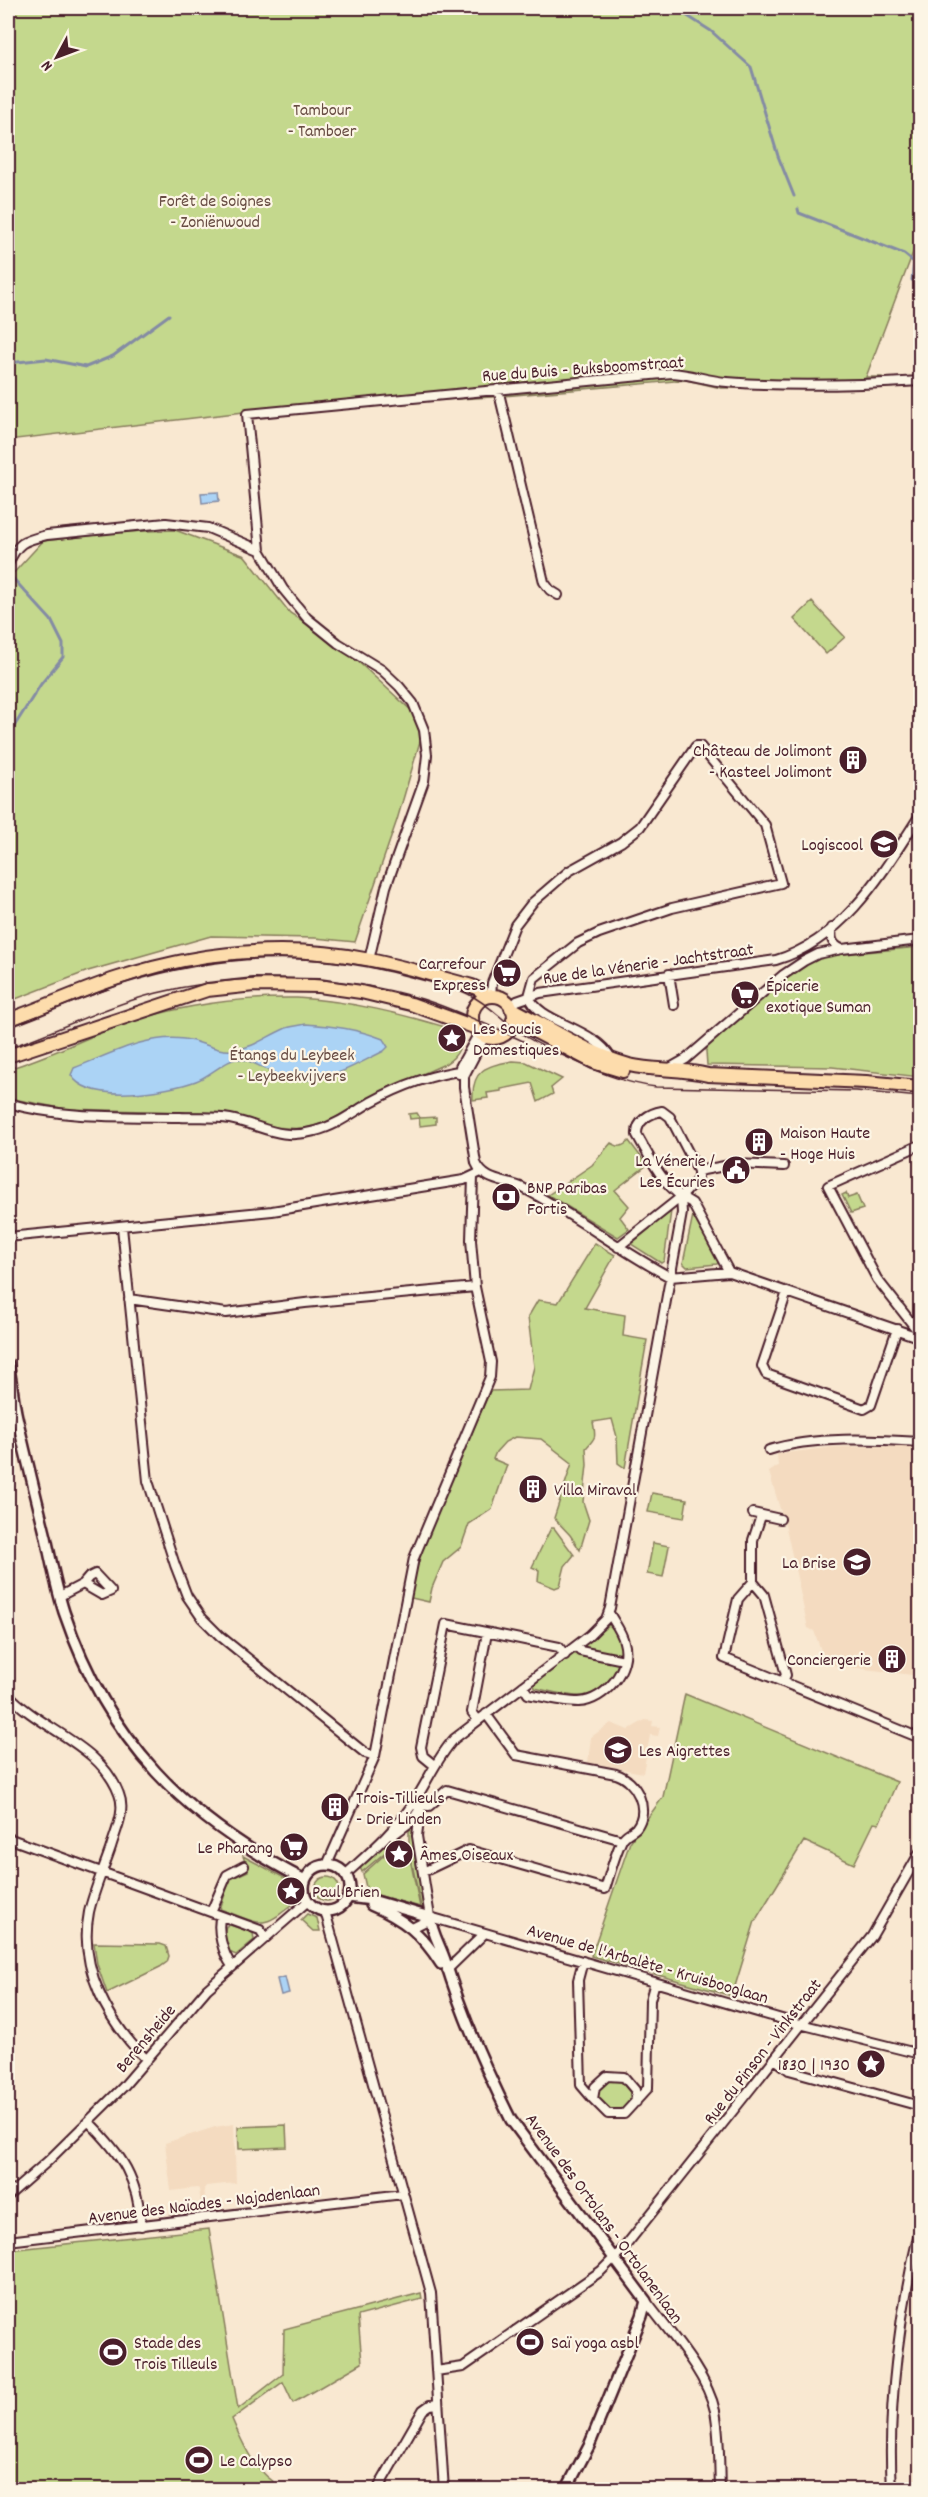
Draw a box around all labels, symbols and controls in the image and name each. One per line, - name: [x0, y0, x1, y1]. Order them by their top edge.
- north arrow: [27, 27, 87, 87]
- text: N: [36, 55, 59, 76]
- park label: Tambour - Tamboer: [288, 99, 357, 145]
- park label: Forêt de Soignes - Zoniënwoud: [159, 190, 271, 236]
- street label: Rue du Buis - Buksboomstraat: [481, 351, 685, 390]
- place label: Château de Jolimont - Kasteel Jolimont: [693, 740, 832, 786]
- building icon: Château de Jolimont - Kasteel Jolimont: [837, 744, 869, 776]
- school or university icon: Logiscool: [868, 828, 900, 860]
- place label: Logiscool: [801, 834, 864, 859]
- street label: Rue de la Vénerie - Jachtstraat: [541, 938, 756, 993]
- place label: Carrefour Express: [419, 953, 486, 999]
- supermarket icon: Carrefour Express: [491, 957, 523, 989]
- place label: Épicerie exotique Suman: [766, 975, 871, 1021]
- supermarket icon: Épicerie exotique Suman: [729, 979, 761, 1011]
- place label: Les Soucis Domestiques: [473, 1018, 559, 1064]
- place icon: Les Soucis Domestiques: [436, 1022, 468, 1054]
- park label: Étangs du Leybeek - Leybeekvijvers: [229, 1044, 355, 1090]
- place label: Maison Haute - Hoge Huis: [780, 1122, 870, 1168]
- building icon: Maison Haute - Hoge Huis: [743, 1126, 775, 1158]
- place label: La Vénerie / Les Écuries: [635, 1150, 715, 1196]
- public building icon: La Vénerie / Les Écuries: [720, 1154, 752, 1186]
- place label: BNP Paribas Fortis: [527, 1177, 607, 1223]
- bank icon: BNP Paribas Fortis: [490, 1181, 522, 1213]
- building icon: Villa Miraval: [517, 1473, 549, 1505]
- place label: Villa Miraval: [554, 1479, 637, 1504]
- school or university icon: La Brise: [841, 1546, 873, 1578]
- place label: La Brise: [782, 1552, 836, 1577]
- building icon: Conciergerie: [876, 1643, 908, 1675]
- place label: Conciergerie: [787, 1649, 871, 1674]
- school or university icon: Les Aigrettes: [602, 1734, 634, 1766]
- place label: Les Aigrettes: [639, 1740, 730, 1765]
- place label: Trois-Tillieuls - Drie Linden: [356, 1787, 445, 1833]
- building icon: Trois-Tillieuls - Drie Linden: [319, 1791, 351, 1823]
- supermarket icon: Le Pharang: [278, 1831, 310, 1863]
- place label: Le Pharang: [197, 1837, 273, 1862]
- place icon: Âmes Oiseaux: [383, 1838, 415, 1870]
- place label: Âmes Oiseaux: [420, 1844, 514, 1869]
- place icon: Paul Brien: [275, 1875, 307, 1907]
- place label: Paul Brien: [312, 1881, 380, 1906]
- street label: Avenue de l'Arbalète - Kruisbooglaan: [524, 1919, 771, 2012]
- street label: Rue du Pinson - Vinkstraat: [699, 1974, 829, 2131]
- street label: Berensheide: [111, 2000, 183, 2079]
- place icon: 1830 | 1930: [855, 2048, 887, 2080]
- place label: 1830 | 1930: [778, 2054, 850, 2079]
- street label: Avenue des Ortolans - Ortolanenlaan: [518, 2109, 688, 2330]
- street label: Avenue des Naïades - Najadenlaan: [87, 2179, 322, 2232]
- sports icon: Saï yoga asbl: [514, 2326, 546, 2358]
- place label: Stade des Trois Tilleuls: [134, 2332, 217, 2378]
- place label: Saï yoga asbl: [551, 2332, 639, 2357]
- sports icon: Stade des Trois Tilleuls: [97, 2336, 129, 2368]
- sports icon: Le Calypso: [183, 2444, 215, 2476]
- place label: Le Calypso: [220, 2450, 292, 2475]

